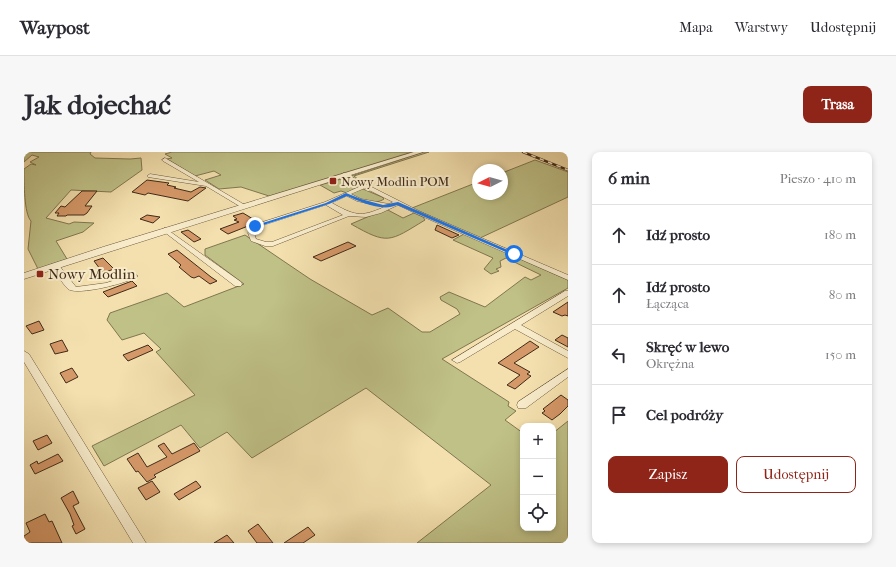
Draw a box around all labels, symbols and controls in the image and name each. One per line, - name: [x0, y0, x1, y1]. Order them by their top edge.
- text: Waypost: [20, 17, 90, 39]
- text: Mapa: [679, 19, 713, 36]
- text: Warstwy: [735, 19, 788, 36]
- text: Udostępnij: [810, 19, 876, 36]
- button: Trasa: [803, 86, 872, 123]
- text: Jak dojechać: [24, 88, 171, 121]
- north arrow: [472, 164, 508, 200]
- text: 6 min: [608, 168, 650, 188]
- text: Pieszo · 410 m: [780, 171, 856, 186]
- place label: Nowy Modlin POM: [341, 174, 449, 189]
- marker: Nowy Modlin POM: [328, 176, 338, 186]
- route end: [246, 217, 264, 235]
- icon: ahead: [608, 224, 630, 246]
- text: Idź prosto: [646, 226, 710, 244]
- text: 180 m: [824, 227, 856, 242]
- route start: [505, 245, 523, 263]
- place label: Nowy Modlin: [48, 265, 136, 283]
- marker: Nowy Modlin: [35, 269, 45, 279]
- text: Idź prosto: [646, 278, 710, 296]
- icon: ahead: [608, 284, 630, 306]
- text: 80 m: [829, 287, 856, 302]
- text: Łącząca: [646, 296, 689, 311]
- text: Skręć w lewo: [646, 338, 729, 356]
- icon: left: [608, 344, 630, 366]
- text: 150 m: [825, 347, 856, 362]
- text: Okrężna: [646, 356, 694, 371]
- icon: arrive: [608, 404, 630, 426]
- text: Cel podróży: [646, 406, 723, 424]
- map controls: [520, 423, 556, 531]
- button: +: [520, 423, 556, 459]
- button: Zapisz: [608, 456, 728, 493]
- button: Udostępnij: [736, 456, 856, 493]
- button: −: [520, 459, 556, 495]
- button: locate: [520, 495, 556, 531]

